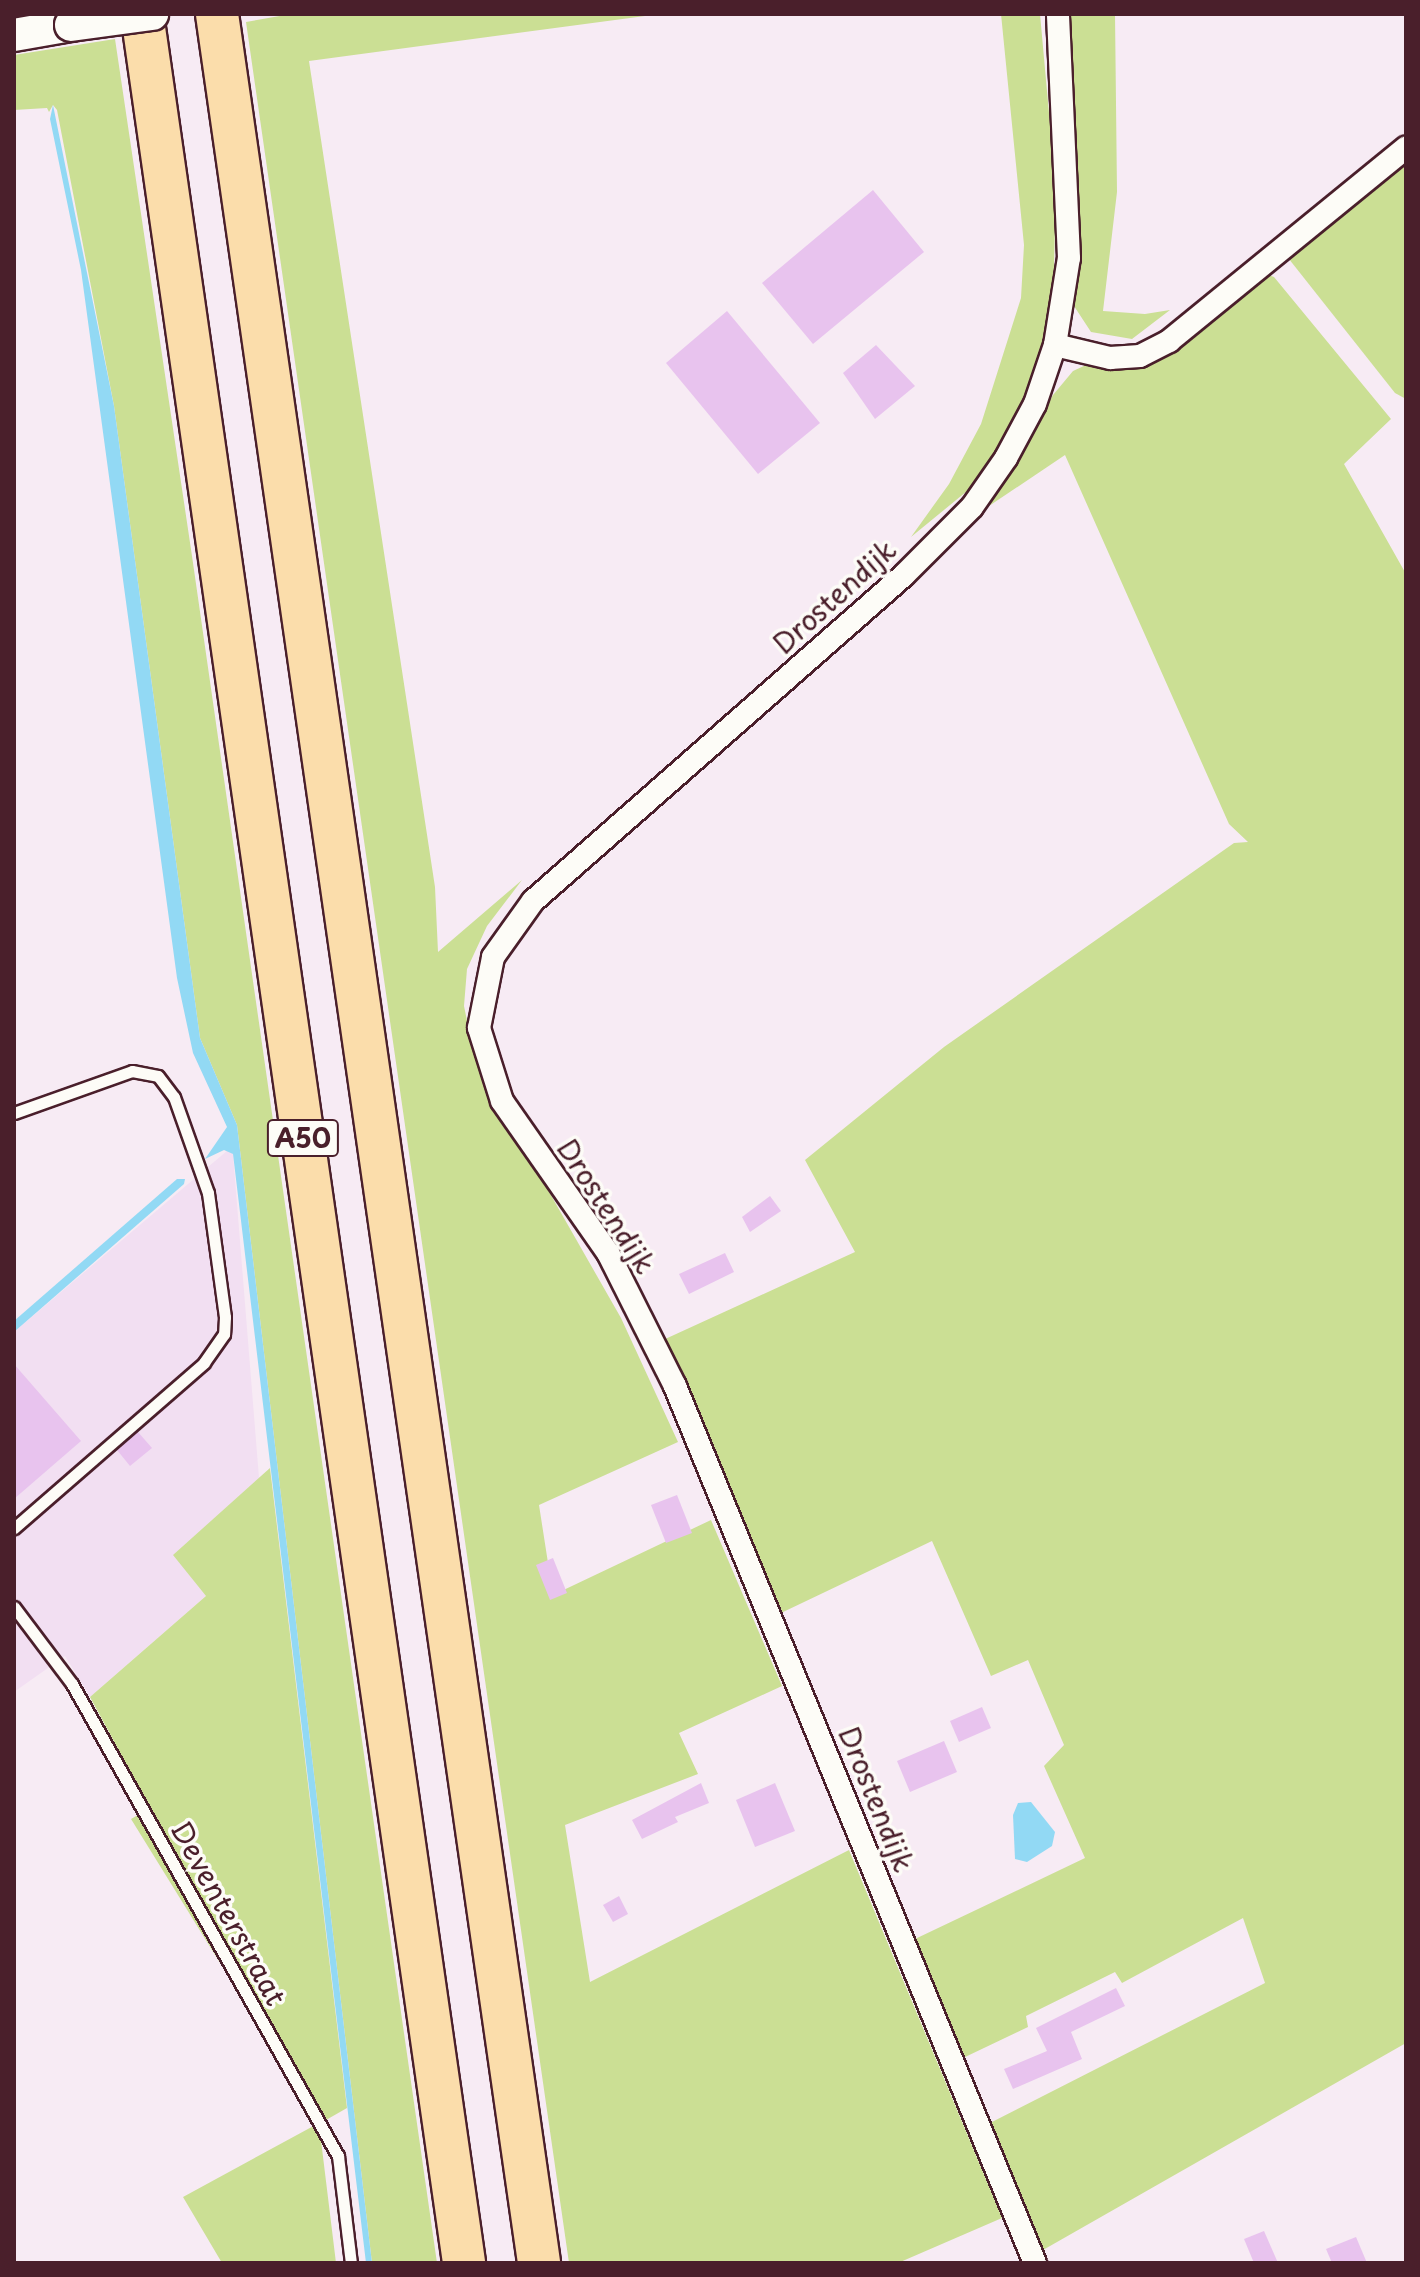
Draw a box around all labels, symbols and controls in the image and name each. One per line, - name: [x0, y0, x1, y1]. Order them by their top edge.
- street label: Drostendijk: [766, 532, 902, 660]
- road number: A50: [265, 1116, 341, 1160]
- street label: Drostendijk: [551, 1132, 663, 1280]
- street label: Drostendijk: [833, 1721, 921, 1877]
- street label: Deventerstraat: [164, 1815, 294, 2011]

